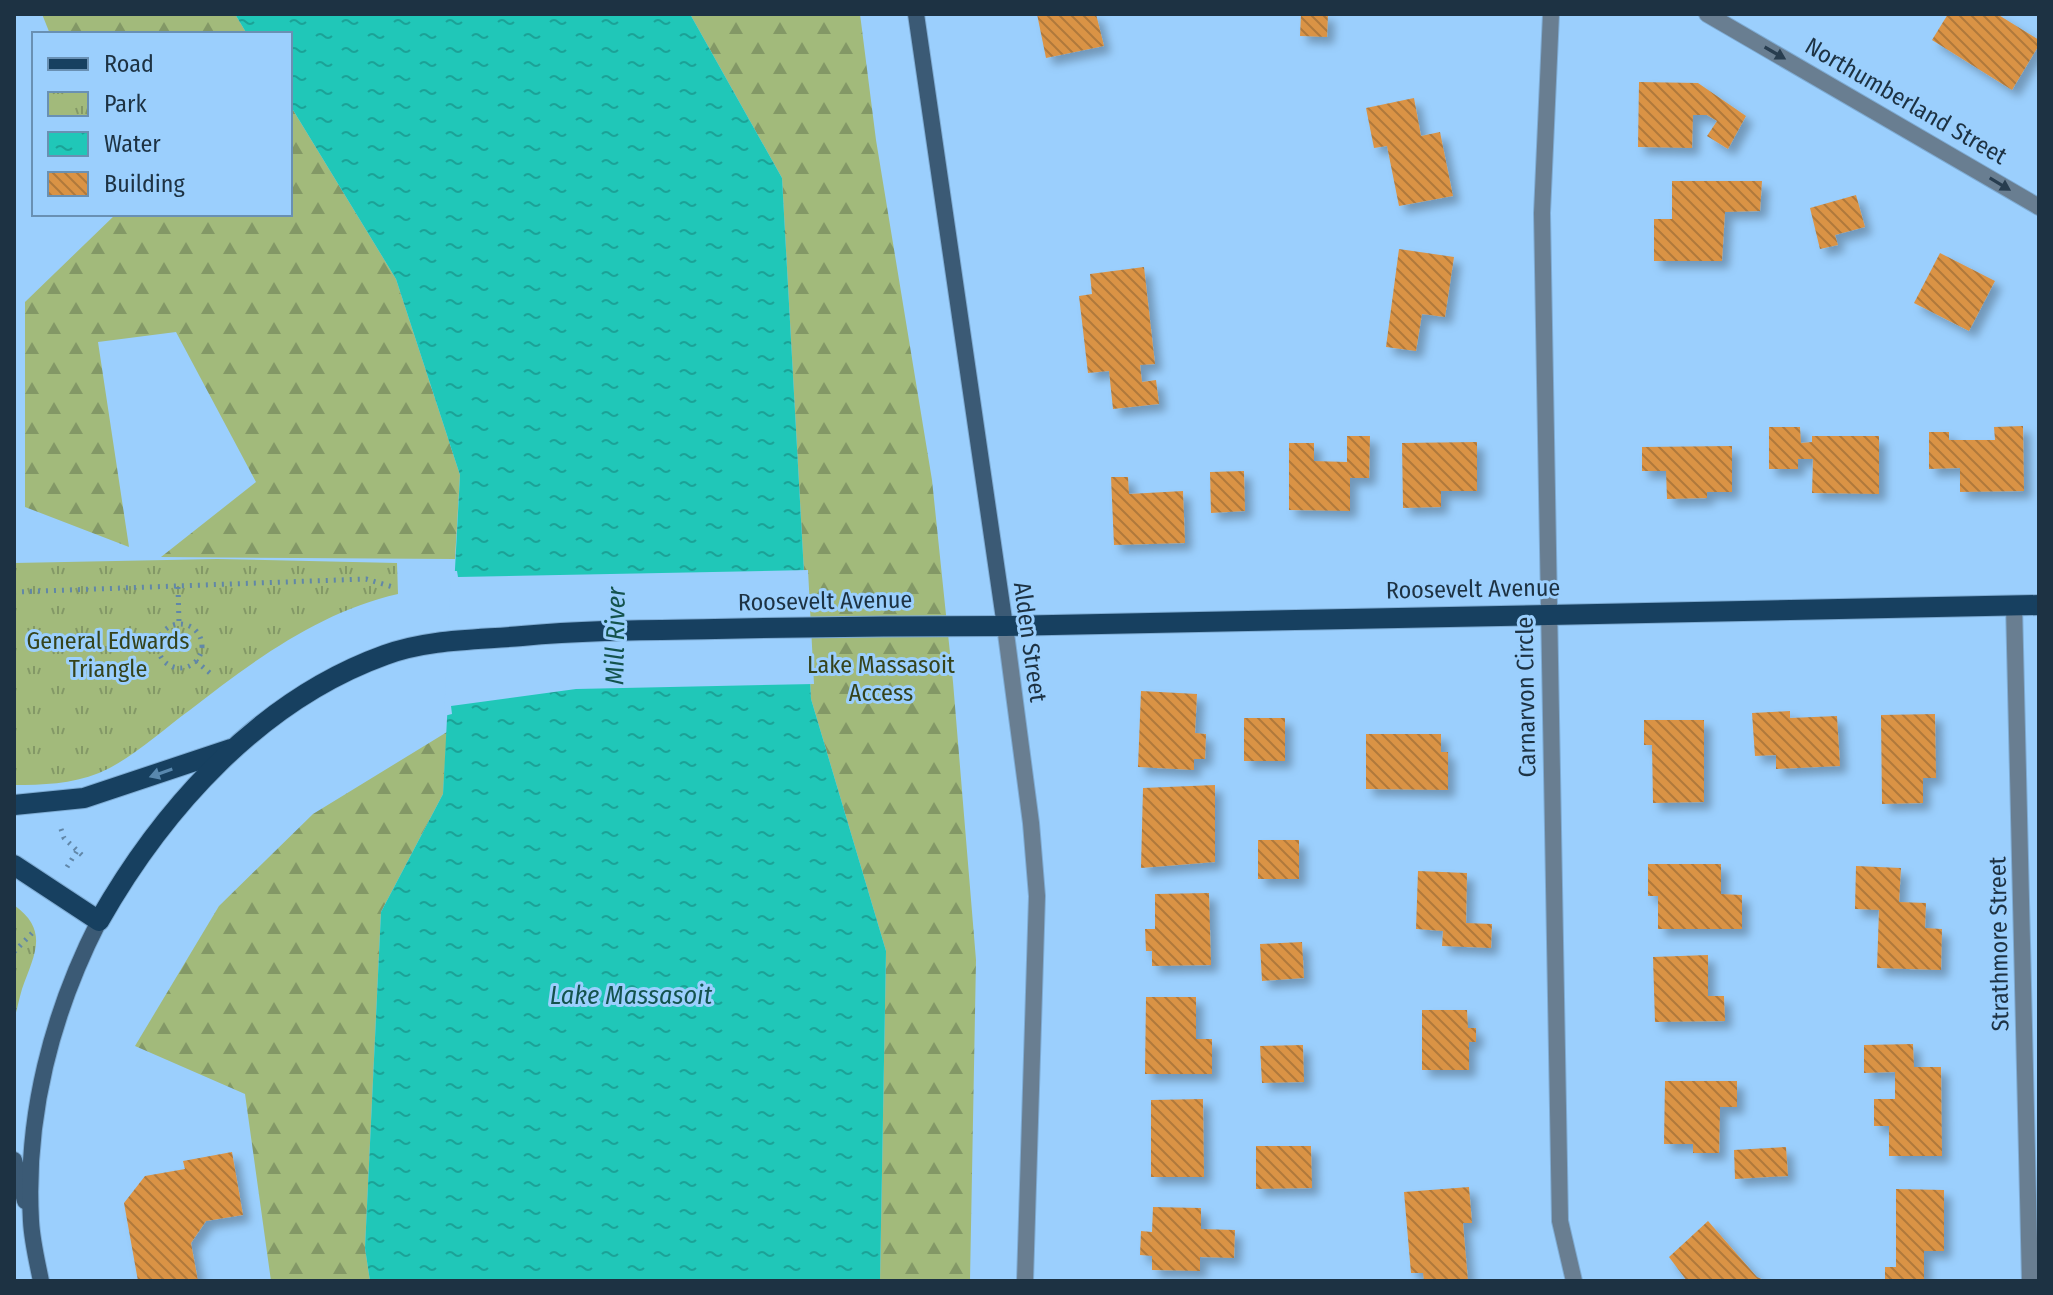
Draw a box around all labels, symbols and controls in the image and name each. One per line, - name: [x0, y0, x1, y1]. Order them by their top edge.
- legend: [32, 32, 292, 216]
- street label: Northumberland Street: [1800, 32, 2012, 170]
- one-way arrow: [1764, 46, 1786, 60]
- text: Road: [104, 50, 154, 78]
- text: Park: [104, 90, 147, 118]
- text: Water: [104, 130, 161, 158]
- text: Building: [104, 170, 186, 198]
- one-way arrow: [1989, 177, 2011, 191]
- street label: Roosevelt Avenue: [1386, 573, 1560, 605]
- street label: Alden Street: [1008, 580, 1052, 704]
- street label: Roosevelt Avenue: [738, 585, 912, 617]
- water label: Mill River: [599, 586, 632, 685]
- street label: Carnarvon Circle: [1511, 616, 1541, 778]
- park label: General Edwards Triangle: [27, 627, 189, 683]
- park label: Lake Massasoit Access: [807, 651, 955, 707]
- one-way arrow: [149, 768, 173, 780]
- street label: Strathmore Street: [1983, 856, 2015, 1032]
- water label: Lake Massasoit: [550, 980, 713, 1011]

